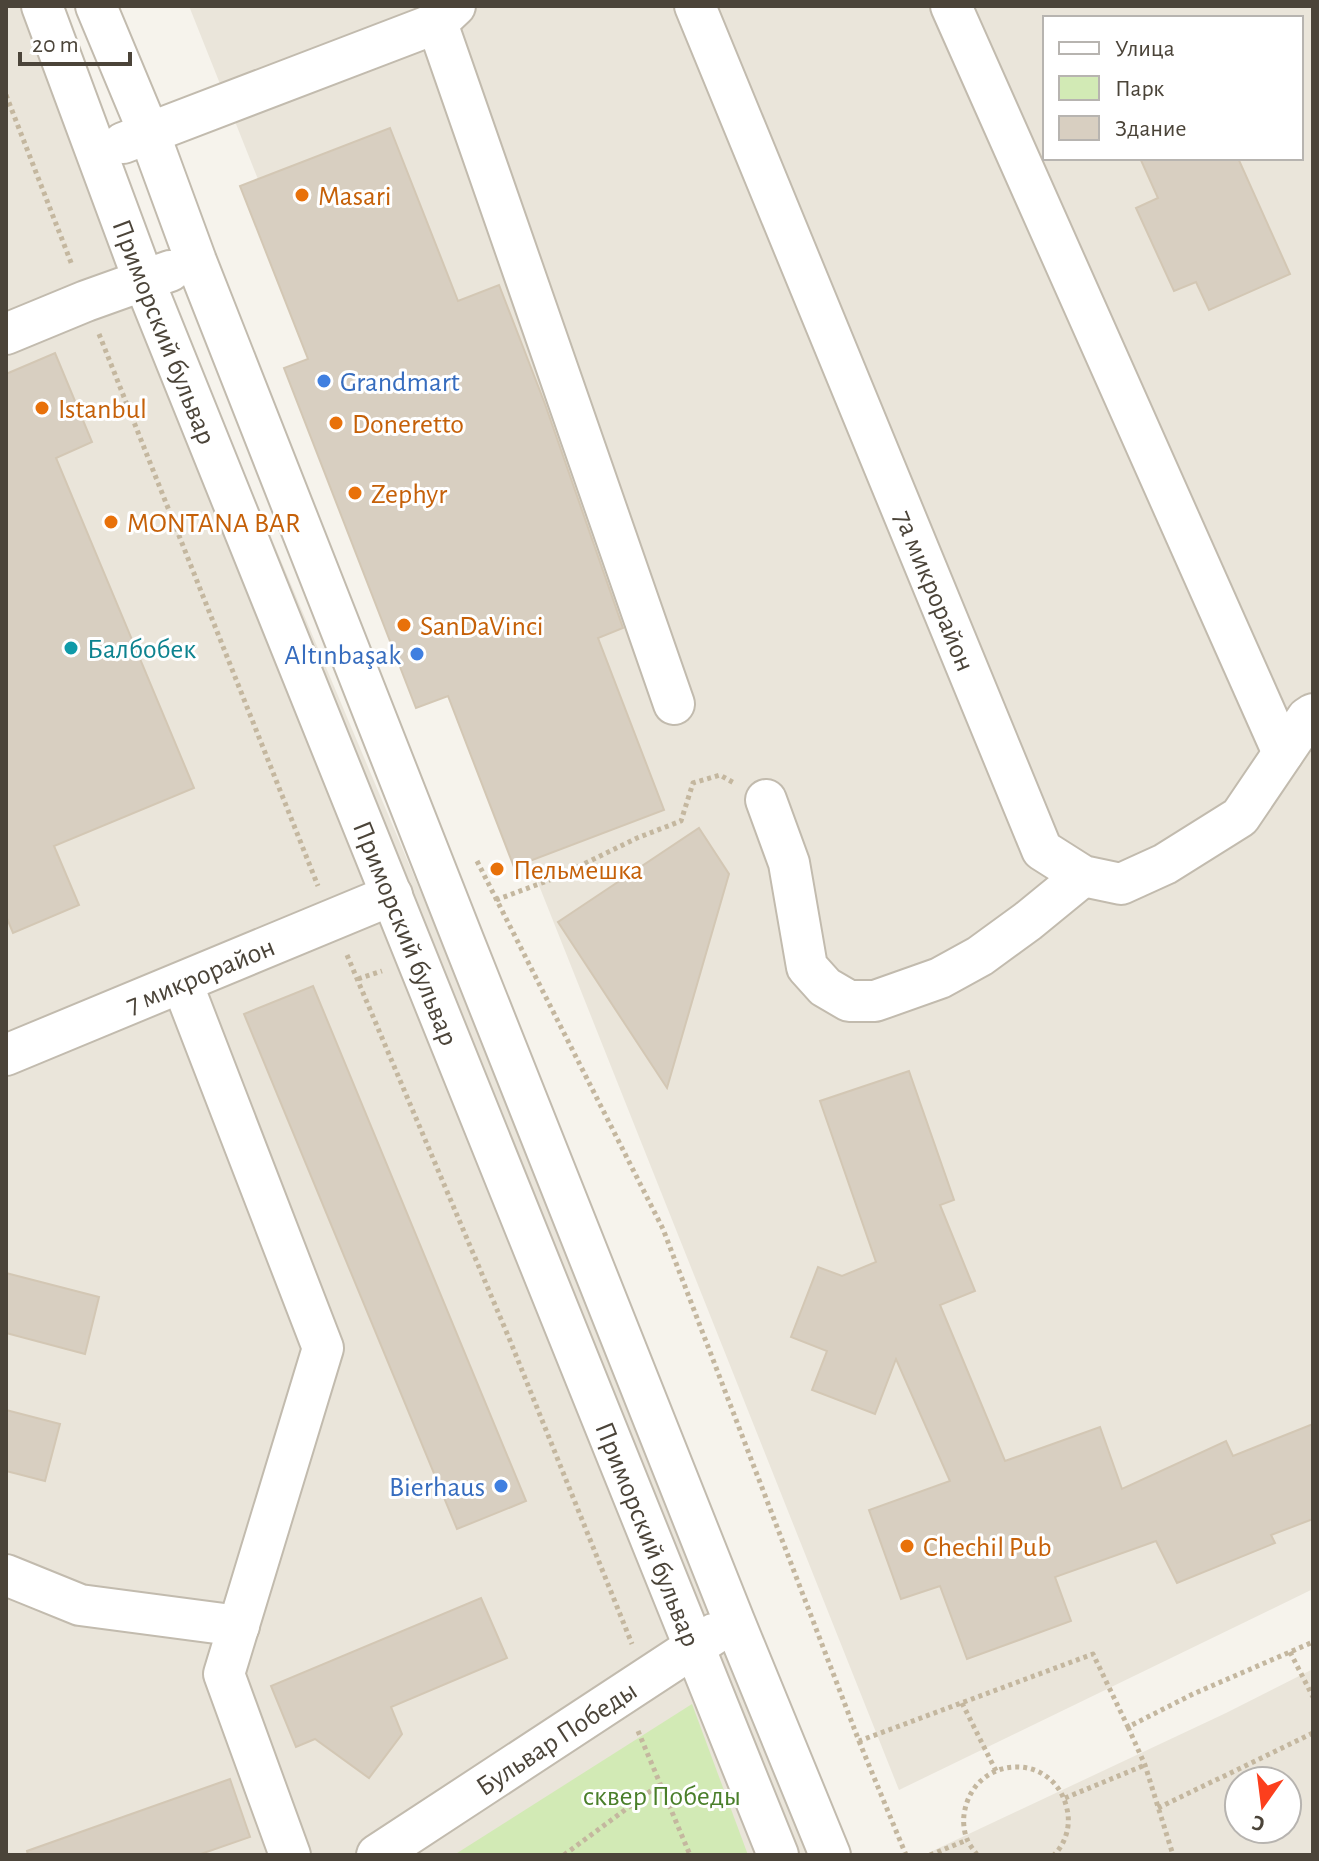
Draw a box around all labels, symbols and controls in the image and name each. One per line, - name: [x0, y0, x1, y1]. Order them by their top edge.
- scale bar: [20, 16, 130, 66]
- legend: [1043, 16, 1303, 160]
- text: 20 m: [32, 33, 79, 57]
- text: Улица: [1115, 37, 1175, 61]
- text: Парк: [1115, 77, 1164, 101]
- text: Здание: [1115, 117, 1186, 141]
- place label: Masari: [318, 183, 392, 211]
- marker: Masari: [293, 186, 311, 204]
- street label: Приморский бульвар: [106, 216, 220, 449]
- place label: Grandmart: [340, 369, 460, 397]
- marker: Grandmart: [315, 372, 333, 390]
- place label: Istanbul: [58, 396, 147, 424]
- marker: Istanbul: [33, 399, 51, 417]
- place label: Doneretto: [352, 411, 464, 439]
- marker: Doneretto: [327, 414, 345, 432]
- place label: Zephyr: [371, 481, 447, 509]
- marker: Zephyr: [346, 484, 364, 502]
- street label: 7а микрорайон: [888, 507, 979, 676]
- place label: MONTANA BAR: [127, 510, 301, 538]
- marker: MONTANA BAR: [102, 513, 120, 531]
- place label: SanDaVinci: [420, 613, 544, 641]
- marker: SanDaVinci: [395, 616, 413, 634]
- place label: Балбобек: [87, 636, 196, 664]
- marker: Балбобек: [62, 639, 80, 657]
- place label: Altınbaşak: [284, 642, 401, 670]
- marker: Altınbaşak: [408, 645, 426, 663]
- street label: Приморский бульвар: [347, 817, 462, 1050]
- place label: Пельмешка: [513, 857, 643, 885]
- marker: Пельмешка: [488, 860, 506, 878]
- street label: 7 микрорайон: [122, 933, 279, 1020]
- street label: Приморский бульвар: [589, 1418, 705, 1651]
- place label: Bierhaus: [389, 1474, 485, 1502]
- marker: Bierhaus: [492, 1477, 510, 1495]
- place label: Chechil Pub: [923, 1534, 1052, 1562]
- marker: Chechil Pub: [898, 1537, 916, 1555]
- street label: Бульвар Победы: [472, 1677, 643, 1802]
- north arrow: [1223, 1765, 1303, 1845]
- park label: сквер Победы: [583, 1783, 741, 1811]
- text: С: [1250, 1811, 1267, 1836]

